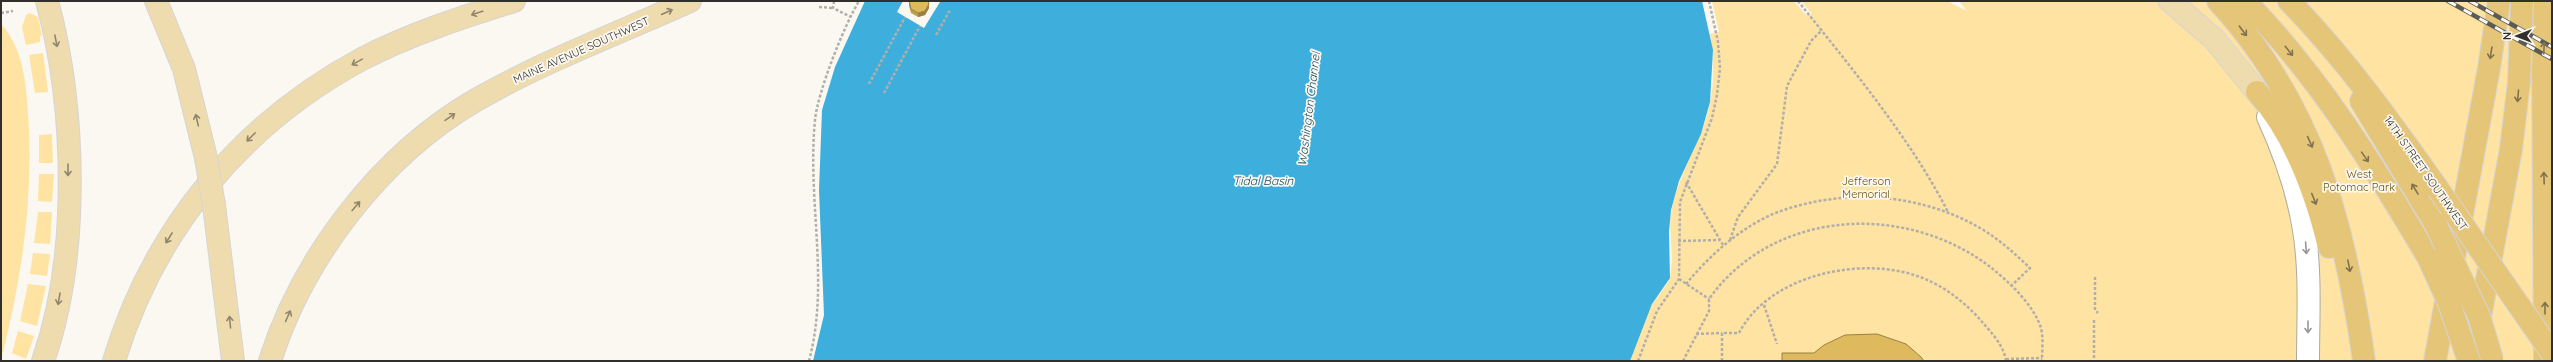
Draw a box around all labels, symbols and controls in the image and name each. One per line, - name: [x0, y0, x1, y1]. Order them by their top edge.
- one-way arrow: [660, 8, 672, 15]
- one-way arrow: [471, 10, 484, 17]
- street label: MAINE AVENUE SOUTHWEST: [511, 13, 652, 86]
- north arrow: [2497, 16, 2537, 56]
- one-way arrow: [2239, 25, 2248, 36]
- text: N: [2500, 32, 2514, 40]
- one-way arrow: [52, 34, 60, 47]
- one-way arrow: [2540, 42, 2548, 55]
- one-way arrow: [2285, 46, 2294, 57]
- one-way arrow: [2487, 47, 2495, 60]
- water label: Washington Channel: [1294, 50, 1323, 167]
- one-way arrow: [351, 59, 363, 67]
- one-way arrow: [2514, 89, 2521, 102]
- one-way arrow: [445, 113, 456, 121]
- street label: 14TH STREET SOUTHWEST: [2381, 113, 2471, 233]
- one-way arrow: [193, 114, 201, 127]
- one-way arrow: [246, 132, 256, 142]
- one-way arrow: [2307, 136, 2314, 148]
- one-way arrow: [2361, 151, 2369, 162]
- one-way arrow: [64, 163, 72, 176]
- park label: West Potomac Park: [2323, 167, 2395, 194]
- one-way arrow: [2540, 172, 2547, 185]
- water label: Tidal Basin: [1233, 173, 1294, 188]
- park label: Jefferson Memorial: [1841, 174, 1891, 201]
- one-way arrow: [2410, 183, 2418, 195]
- one-way arrow: [2311, 193, 2319, 205]
- one-way arrow: [351, 200, 360, 211]
- one-way arrow: [165, 232, 173, 244]
- one-way arrow: [2303, 241, 2310, 254]
- one-way arrow: [2345, 259, 2353, 272]
- one-way arrow: [55, 292, 63, 305]
- one-way arrow: [2541, 302, 2549, 315]
- one-way arrow: [285, 311, 292, 323]
- one-way arrow: [226, 316, 233, 329]
- one-way arrow: [2304, 320, 2312, 333]

